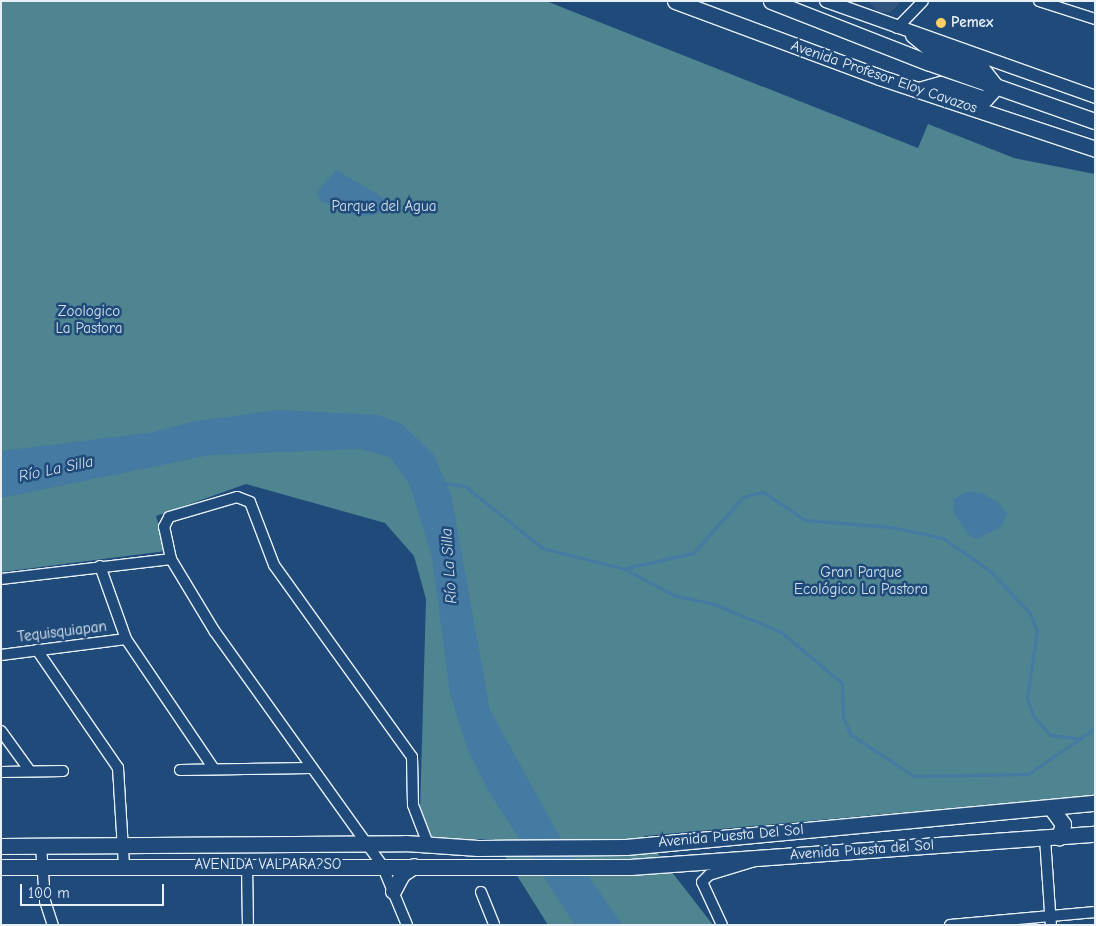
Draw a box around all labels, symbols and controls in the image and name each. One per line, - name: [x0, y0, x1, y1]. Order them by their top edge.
- place label: Pemex: [951, 14, 993, 32]
- marker: Pemex: [935, 17, 947, 29]
- street label: Avenida Profesor Eloy Cavazos: [788, 37, 980, 117]
- park label: Parque del Agua: [332, 198, 436, 216]
- park label: Zoologico La Pastora: [56, 302, 122, 337]
- water label: Río La Silla: [17, 452, 95, 486]
- water label: Río La Silla: [437, 527, 461, 605]
- park label: Gran Parque Ecológico La Pastora: [794, 563, 928, 598]
- street label: Tequisquiapan: [16, 618, 108, 646]
- street label: Avenida Puesta Del Sol: [658, 821, 804, 851]
- street label: Avenida Puesta del Sol: [789, 836, 935, 864]
- street label: AVENIDA VALPARA?SO: [195, 856, 341, 874]
- scale bar: [22, 874, 166, 906]
- text: 100 m: [28, 884, 70, 902]

